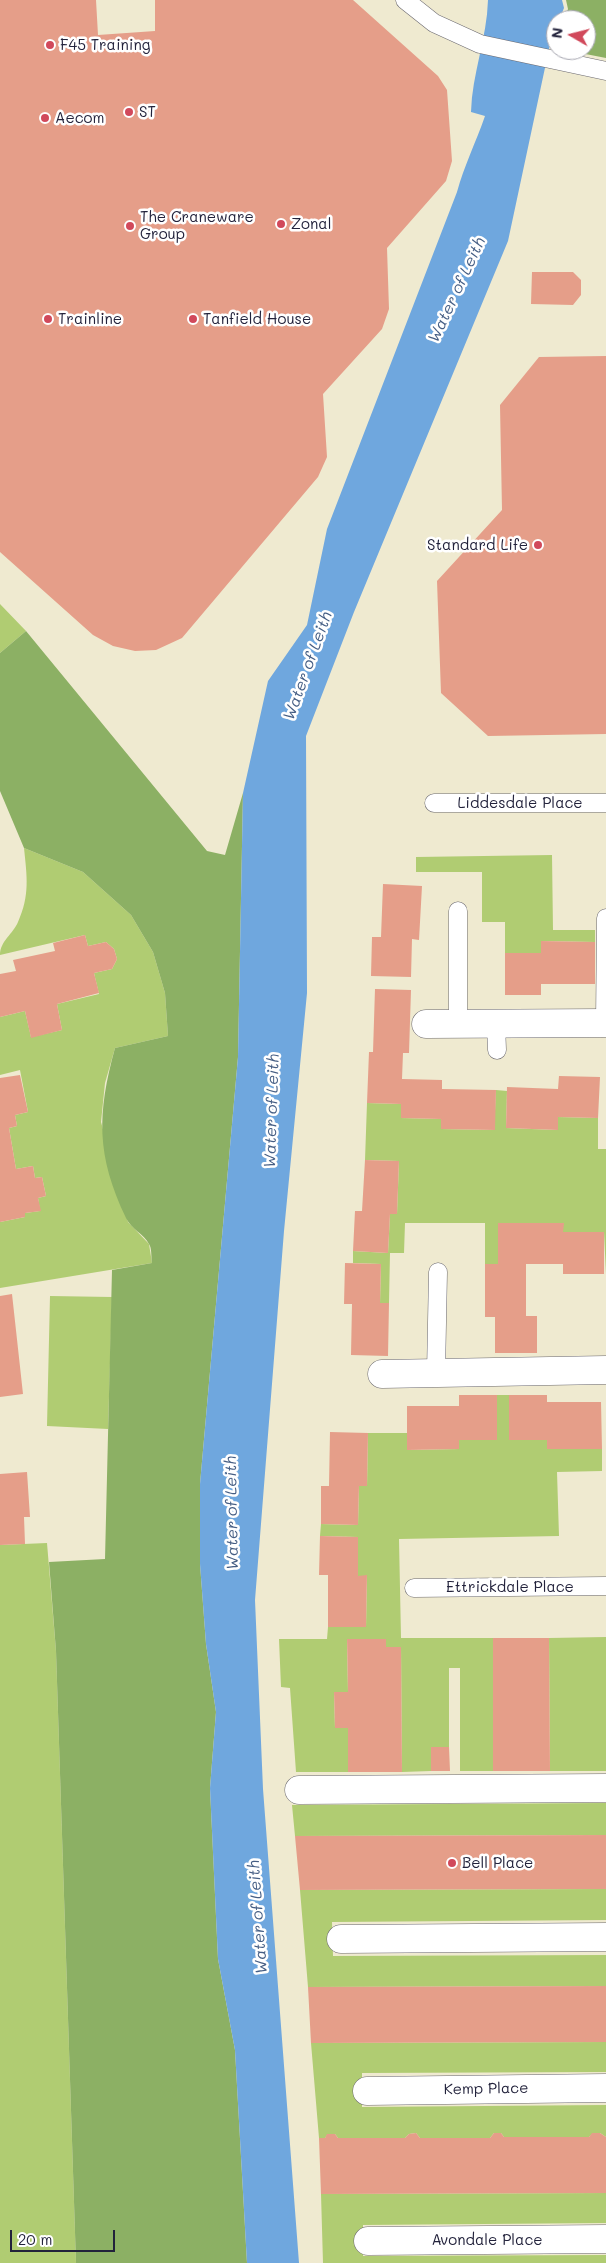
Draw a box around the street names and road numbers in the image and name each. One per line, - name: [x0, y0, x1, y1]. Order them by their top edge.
- street label: Liddesdale Place: [457, 794, 583, 812]
- street label: Ettrickdale Place: [446, 1578, 574, 1596]
- street label: Kemp Place: [443, 2079, 529, 2099]
- street label: Avondale Place: [431, 2231, 543, 2249]

